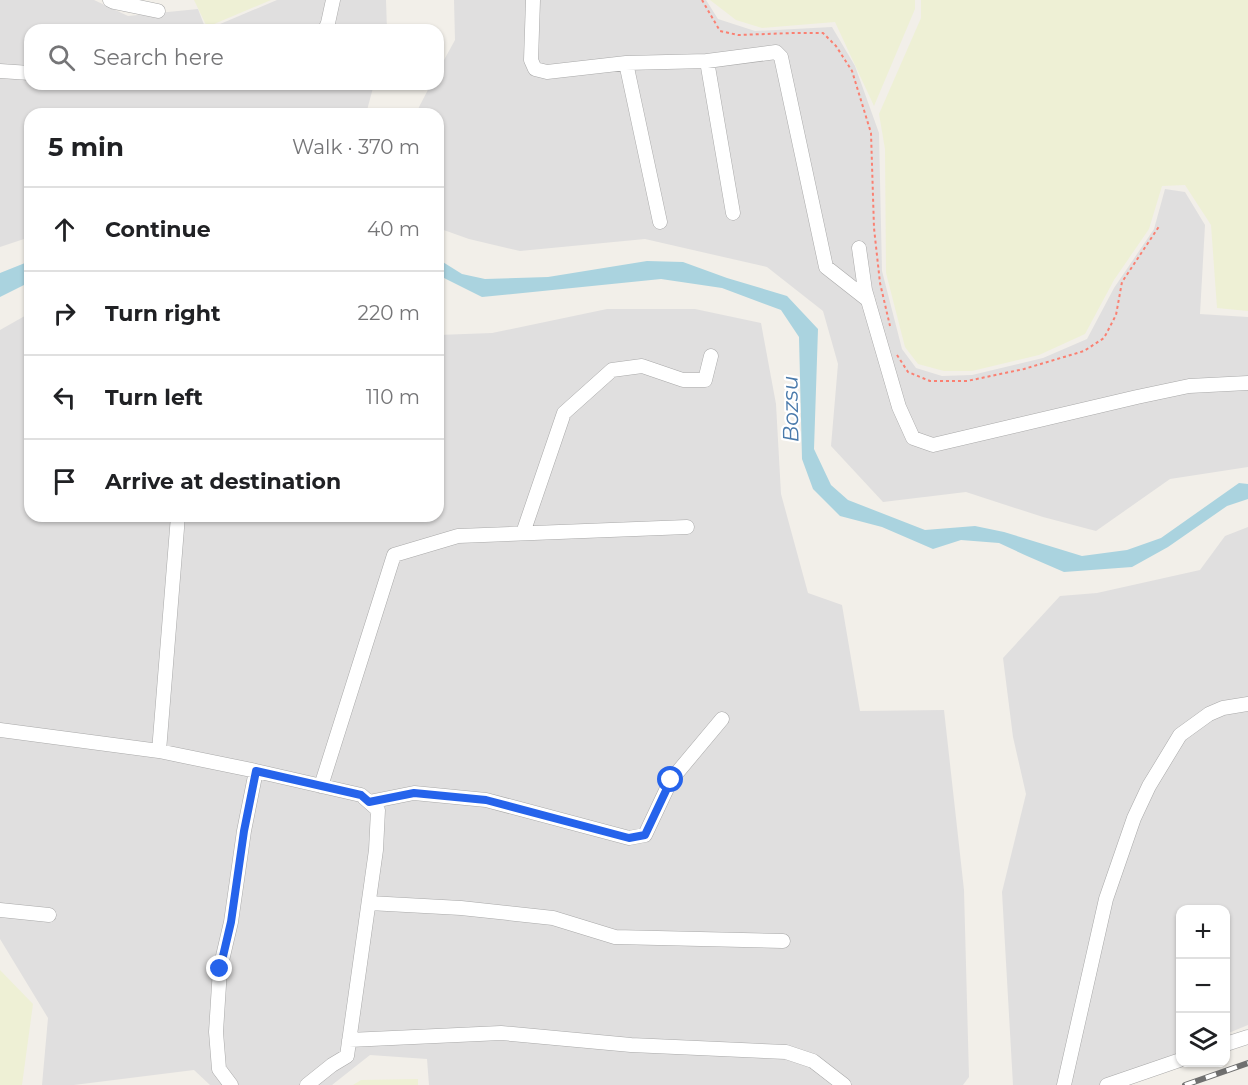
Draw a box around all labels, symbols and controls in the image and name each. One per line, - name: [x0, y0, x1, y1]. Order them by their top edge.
- search box: [24, 24, 444, 90]
- icon: search: [45, 41, 78, 74]
- text: Search here: [93, 44, 224, 71]
- text: 5 min: [48, 131, 124, 163]
- text: Walk · 370 m: [292, 135, 420, 159]
- icon: ahead: [48, 213, 81, 246]
- text: Continue: [105, 216, 211, 243]
- text: 40 m: [367, 217, 420, 241]
- icon: right: [48, 297, 81, 330]
- text: Turn right: [105, 300, 220, 327]
- text: 220 m: [358, 301, 420, 325]
- water label: Bozsu: [776, 375, 805, 443]
- icon: left: [48, 381, 81, 414]
- text: Turn left: [105, 384, 203, 411]
- text: 110 m: [366, 385, 420, 409]
- icon: arrive: [48, 465, 81, 498]
- text: Arrive at destination: [105, 468, 341, 495]
- route start: [657, 766, 683, 792]
- map controls: [1176, 905, 1230, 1067]
- button: +: [1176, 905, 1230, 959]
- route end: [206, 955, 232, 981]
- button: −: [1176, 959, 1230, 1013]
- button: layers: [1176, 1013, 1230, 1067]

